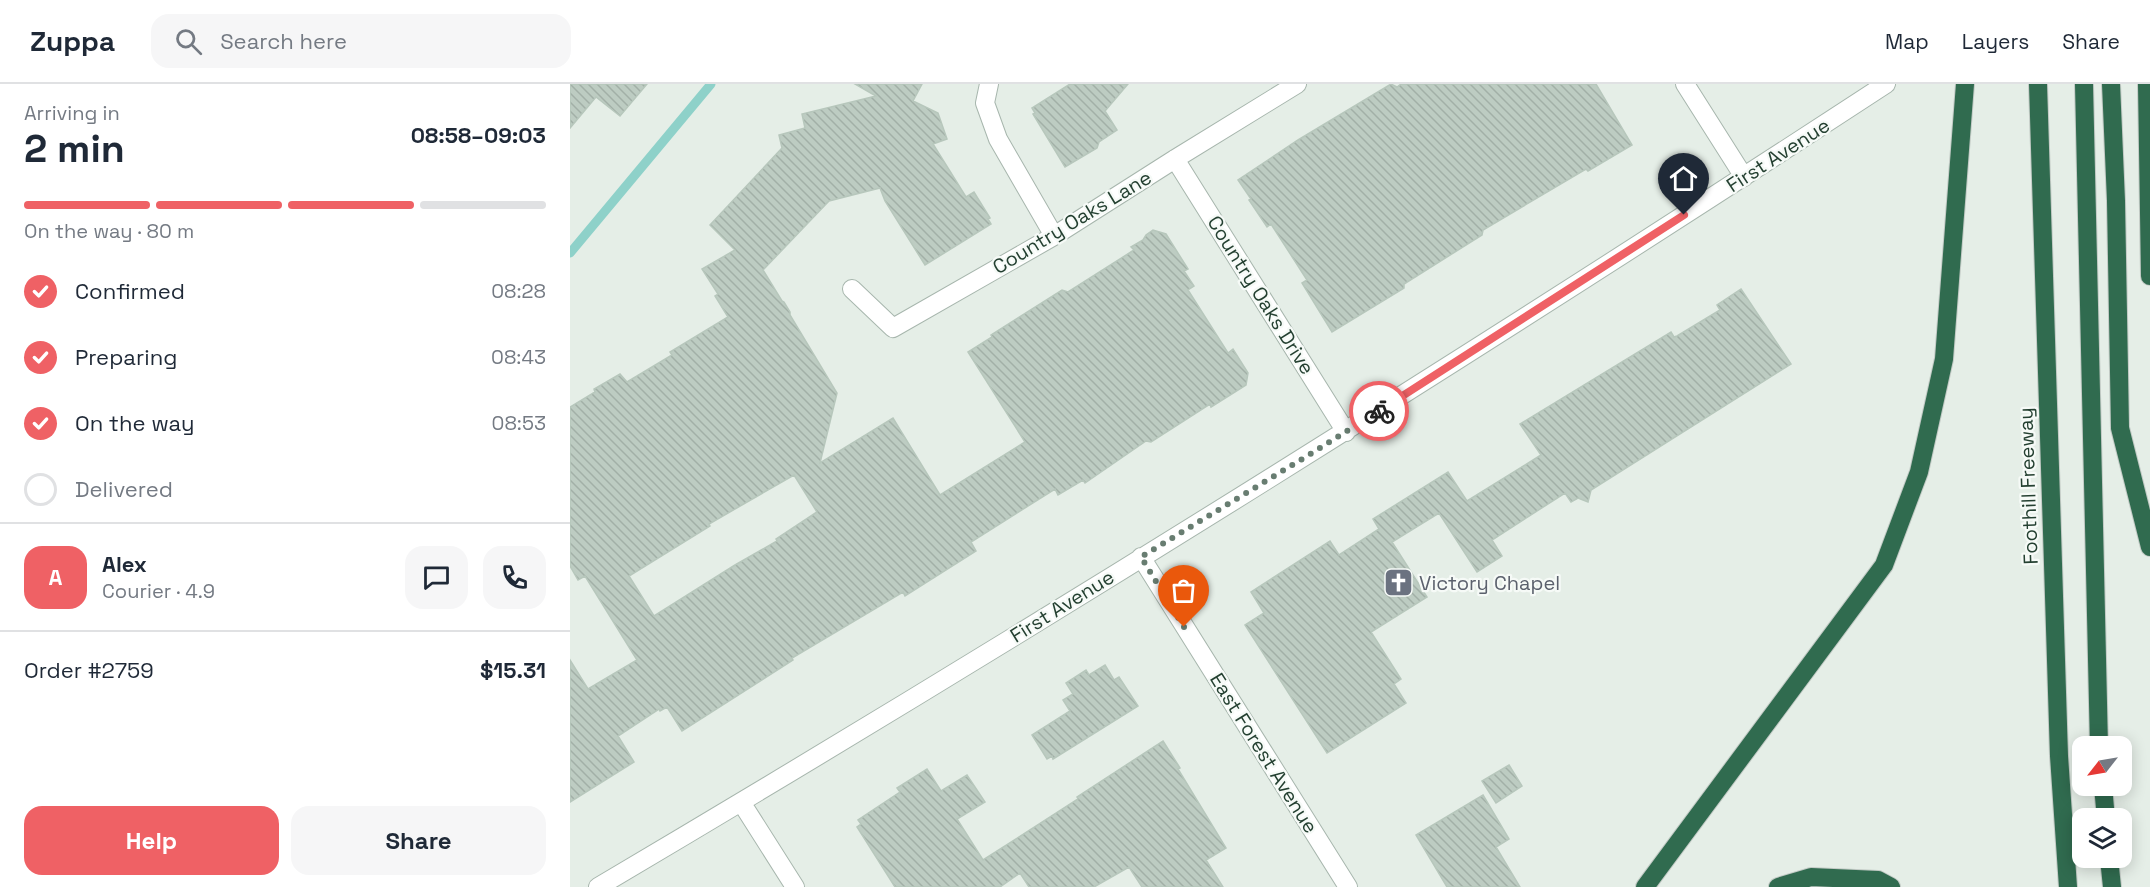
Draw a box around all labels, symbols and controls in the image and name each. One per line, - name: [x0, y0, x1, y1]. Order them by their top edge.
- search box: [151, 14, 571, 68]
- text: Zuppa: [30, 23, 115, 59]
- icon: search: [172, 25, 205, 58]
- text: Search here: [220, 27, 347, 55]
- text: Map: [1885, 28, 1929, 55]
- text: Layers: [1962, 28, 2029, 55]
- text: Share: [2062, 28, 2120, 55]
- text: Arriving in: [24, 100, 120, 126]
- street label: First Avenue: [1721, 112, 1835, 198]
- text: 08:58–09:03: [411, 121, 546, 149]
- text: 2 min: [24, 124, 125, 173]
- pin: [1658, 153, 1709, 215]
- icon: home: [1667, 162, 1700, 195]
- street label: Country Oaks Lane: [988, 164, 1156, 280]
- street label: Country Oaks Drive: [1202, 211, 1320, 379]
- text: On the way · 80 m: [24, 218, 194, 244]
- icon: check: [24, 275, 57, 308]
- text: Confirmed: [75, 277, 185, 305]
- text: 08:28: [491, 278, 546, 304]
- icon: check: [24, 341, 57, 374]
- text: Preparing: [75, 343, 177, 371]
- text: 08:43: [491, 344, 546, 370]
- courier: [1349, 381, 1409, 441]
- icon: bike: [1363, 395, 1396, 428]
- icon: check: [24, 407, 57, 440]
- street label: Foothill Freeway: [2012, 407, 2044, 565]
- text: On the way: [75, 409, 194, 437]
- text: 08:53: [492, 410, 546, 436]
- text: Delivered: [75, 475, 173, 503]
- button: chat: [405, 546, 468, 609]
- button: phone: [483, 546, 546, 609]
- text: Alex: [102, 550, 147, 578]
- text: A: [49, 563, 62, 591]
- street label: First Avenue: [1005, 564, 1119, 648]
- pin: [1158, 565, 1209, 627]
- church icon: Victory Chapel: [1382, 567, 1414, 599]
- place label: Victory Chapel: [1419, 570, 1560, 596]
- icon: bag: [1167, 574, 1200, 607]
- text: Courier · 4.9: [102, 578, 215, 604]
- text: Order #2759: [24, 656, 154, 684]
- text: $15.31: [480, 656, 546, 684]
- street label: East Forest Avenue: [1204, 668, 1324, 838]
- north arrow: [2072, 736, 2132, 796]
- map controls: [2072, 736, 2132, 868]
- button: Help: [24, 806, 279, 875]
- button: Share: [291, 806, 546, 875]
- button: layers: [2072, 808, 2132, 868]

